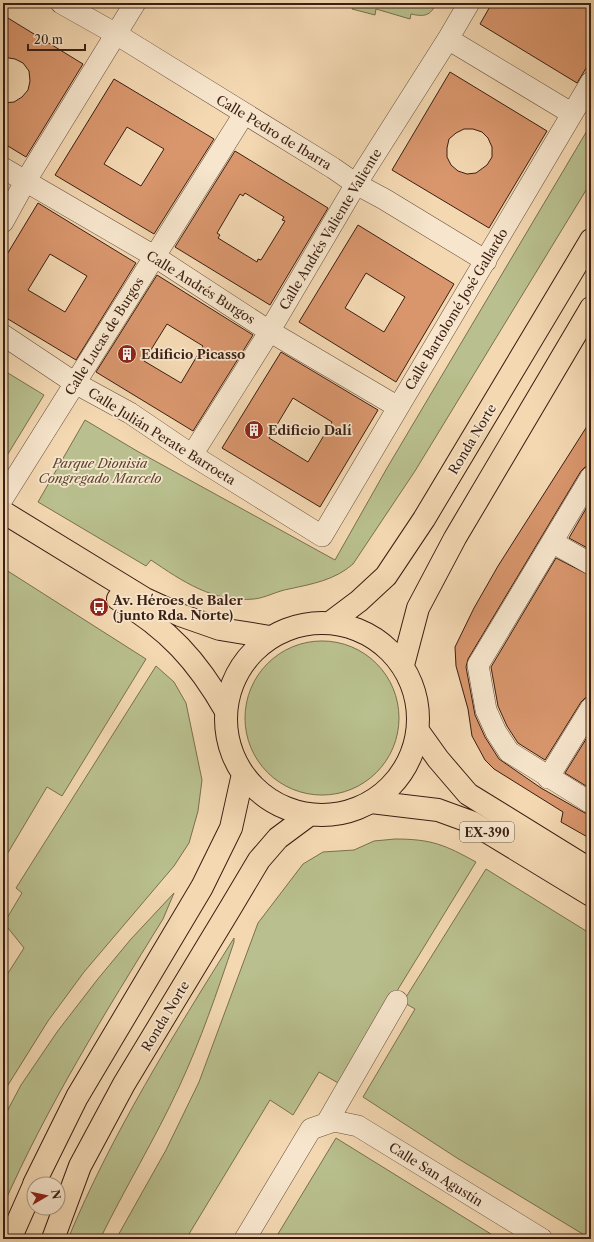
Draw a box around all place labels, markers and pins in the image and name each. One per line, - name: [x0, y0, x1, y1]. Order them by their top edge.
- building icon: Edificio Picasso: [116, 343, 138, 365]
- place label: Edificio Picasso: [141, 346, 245, 362]
- building icon: Edificio Dalí: [243, 419, 265, 441]
- place label: Edificio Dalí: [268, 422, 352, 438]
- place label: Av. Héroes de Baler (junto Rda. Norte): [112, 592, 243, 623]
- bus stop icon: Av. Héroes de Baler (junto Rda. Norte): [88, 596, 110, 618]

